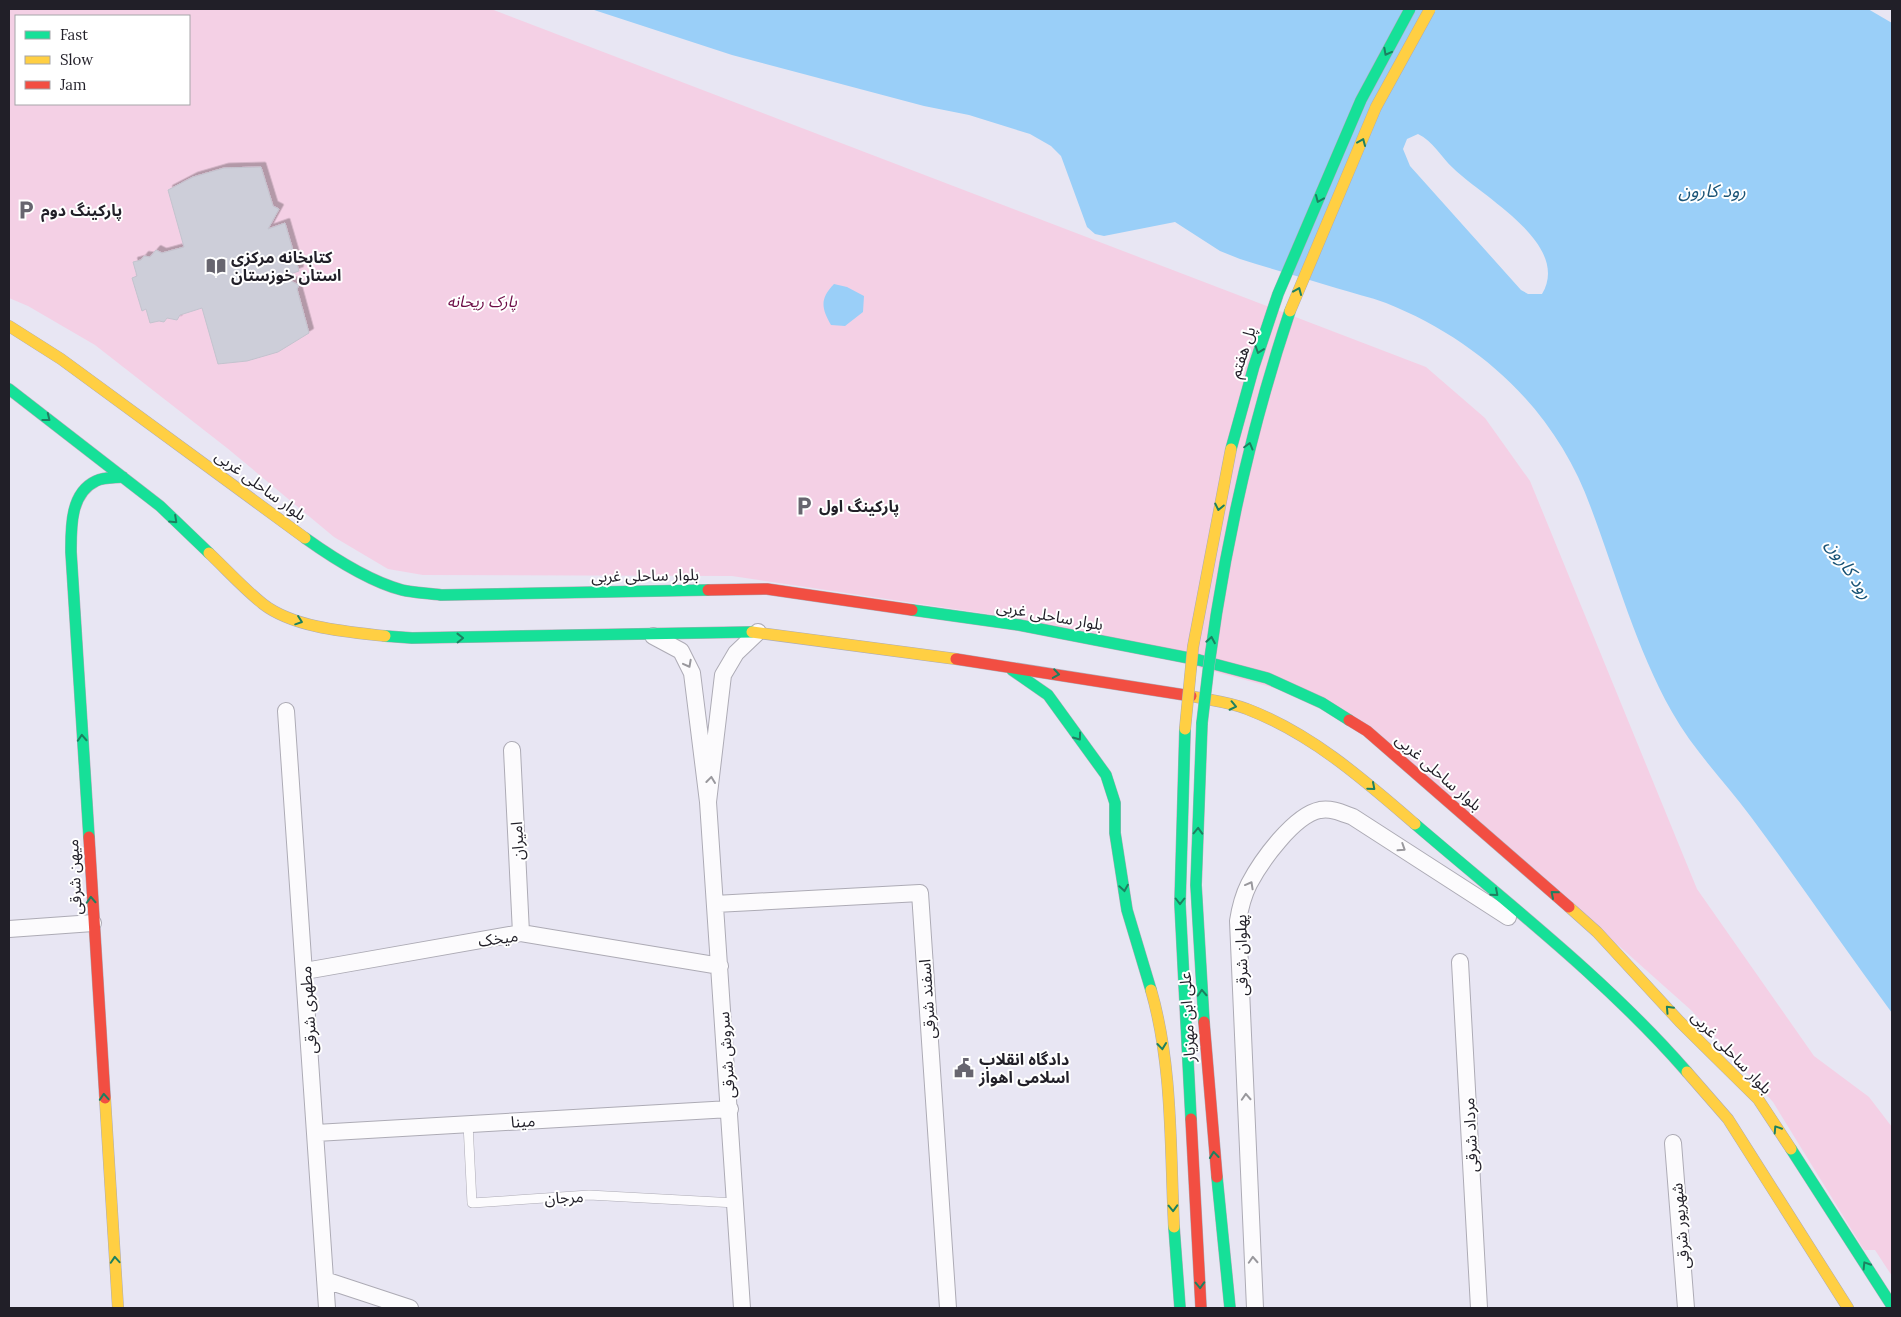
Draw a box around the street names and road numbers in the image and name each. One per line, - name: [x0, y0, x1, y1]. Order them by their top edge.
- street label: پل هفتم: [1224, 324, 1263, 381]
- street label: بلوار ساحلی غربی: [211, 445, 311, 525]
- street label: بلوار ساحلی غربی: [591, 564, 699, 586]
- street label: بلوار ساحلی غربی: [995, 596, 1105, 634]
- street label: بلوار ساحلی غربی: [1392, 729, 1486, 815]
- street label: امیران: [506, 821, 528, 861]
- street label: میهن شرقی: [62, 839, 86, 915]
- street label: پهلوان شرقی: [1230, 914, 1253, 996]
- street label: میخک: [477, 925, 519, 951]
- street label: اسفند شرقی: [914, 958, 940, 1040]
- street label: مطهری شرقی: [295, 965, 321, 1055]
- street label: علی ابن مهزیار: [1175, 971, 1199, 1064]
- street label: بلوار ساحلی غربی: [1687, 1006, 1777, 1098]
- street label: سروش شرقی: [713, 1011, 739, 1099]
- street label: مرداد شرقی: [1458, 1097, 1482, 1173]
- street label: مینا: [510, 1110, 536, 1132]
- street label: شهریور شرقی: [1666, 1182, 1694, 1270]
- street label: مرجان: [544, 1186, 584, 1208]

